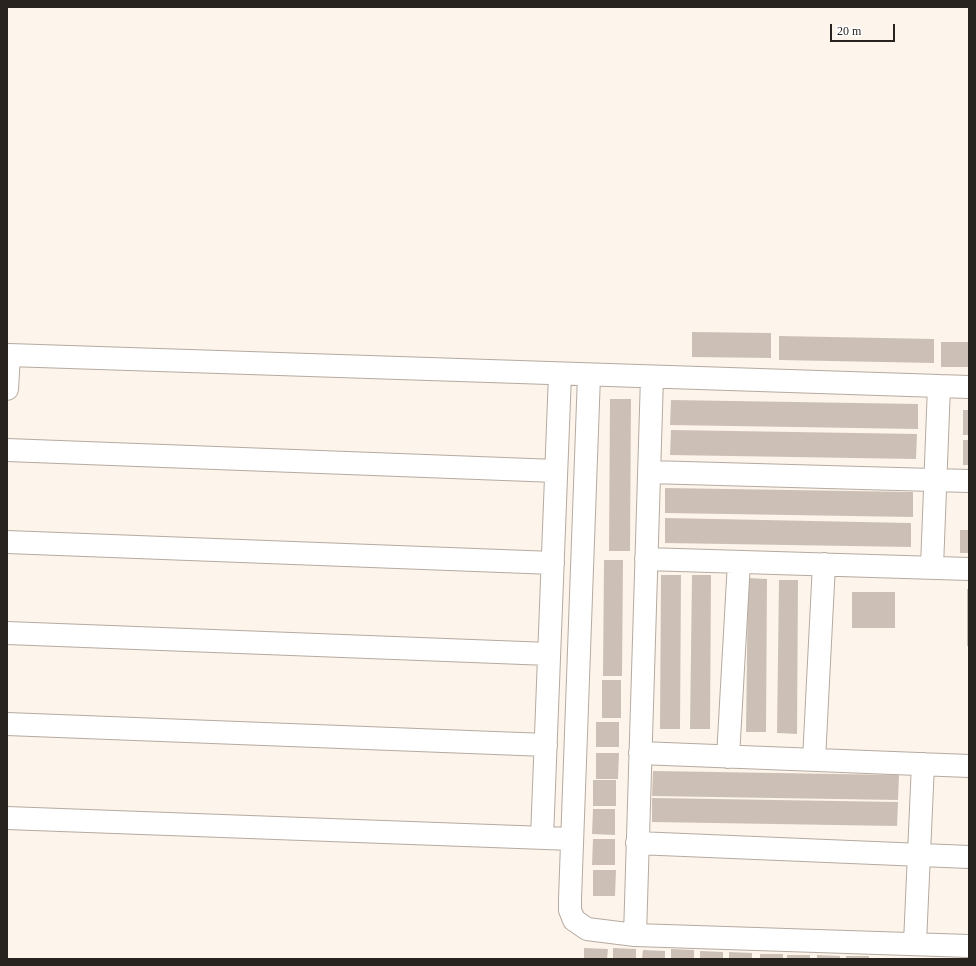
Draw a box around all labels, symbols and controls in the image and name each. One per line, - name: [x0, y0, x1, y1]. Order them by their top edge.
- scale bar: [832, 16, 897, 42]
- text: 20 m: [837, 24, 861, 38]

